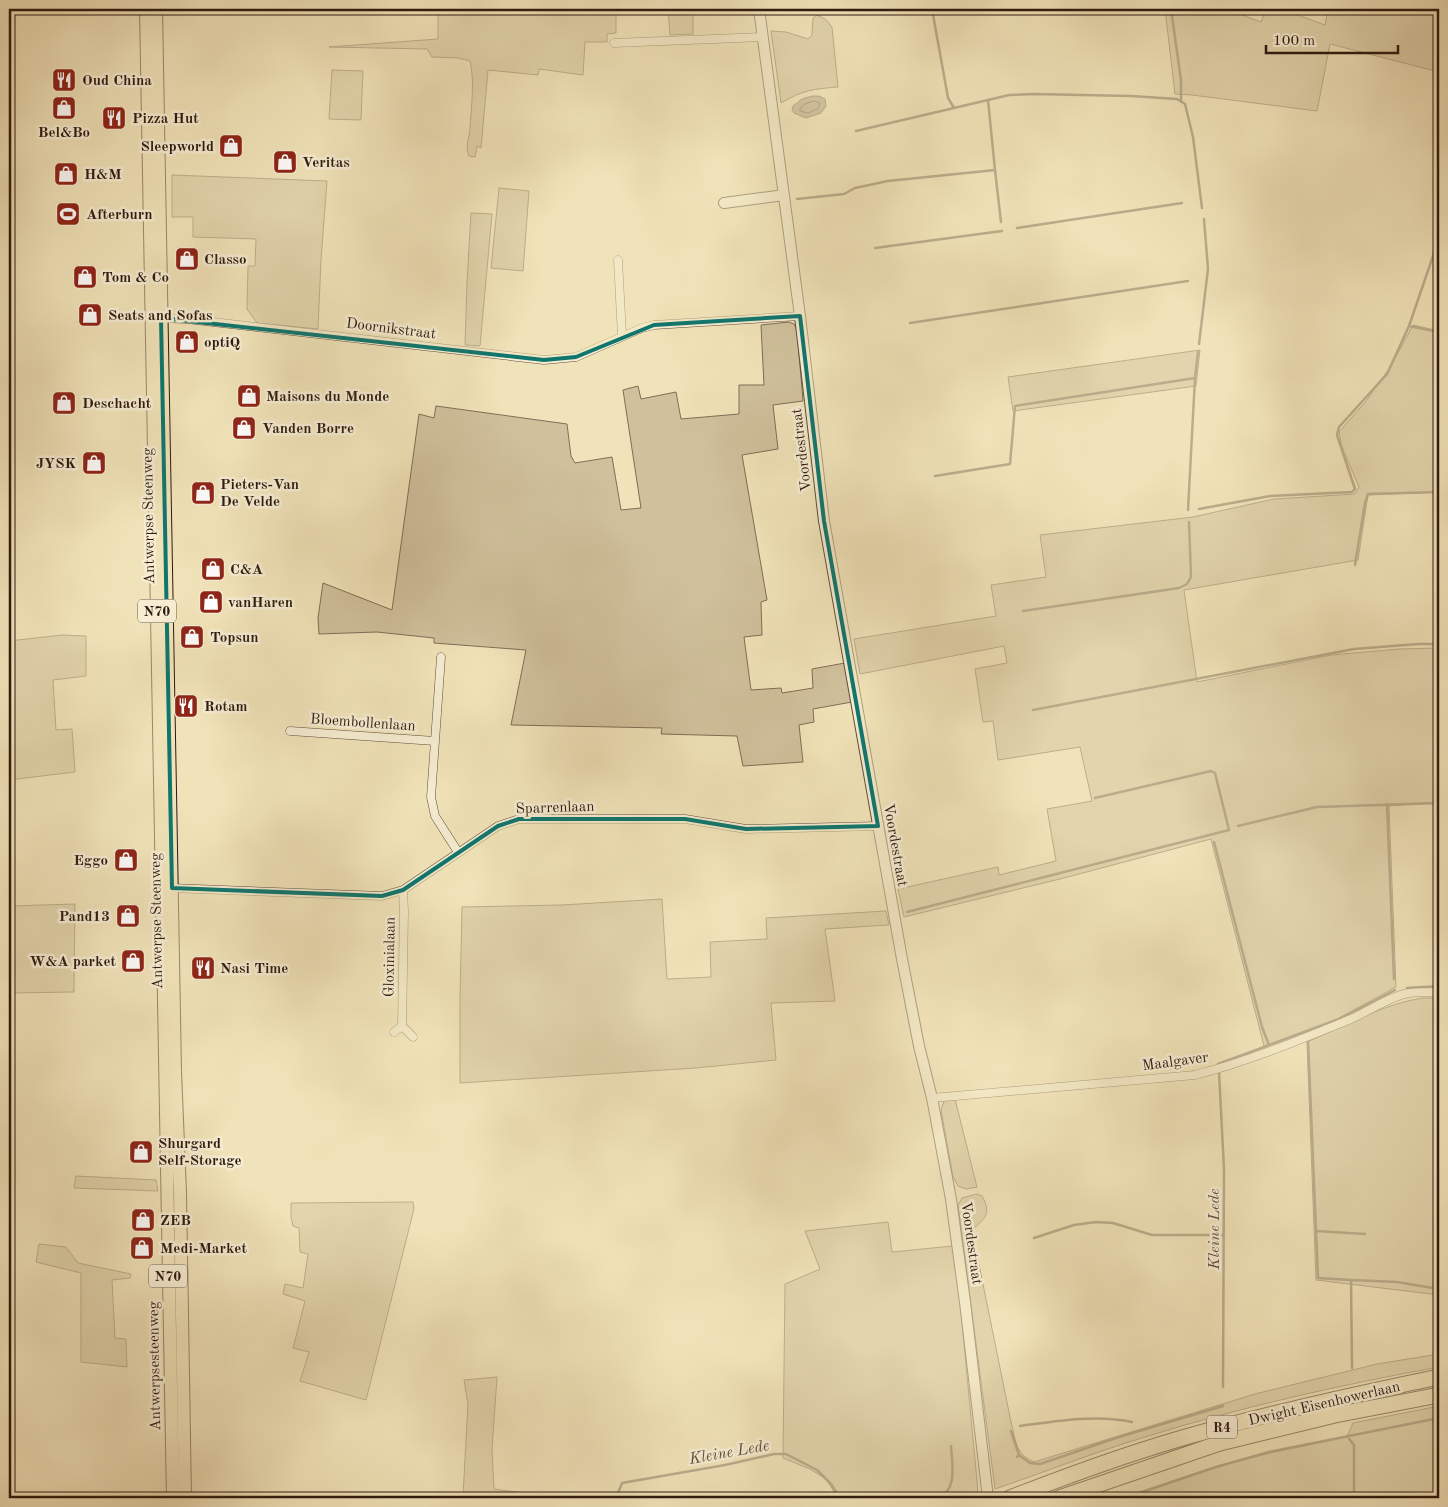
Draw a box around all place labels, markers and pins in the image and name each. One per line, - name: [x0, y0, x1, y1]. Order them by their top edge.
- restaurant icon: Oud China: [51, 67, 77, 93]
- place label: Oud China: [82, 74, 152, 89]
- shop icon: Bel&Bo: [51, 95, 77, 121]
- restaurant icon: Pizza Hut: [101, 105, 127, 131]
- place label: Pizza Hut: [132, 112, 199, 127]
- place label: Bel&Bo: [38, 126, 90, 141]
- shop icon: Sleepworld: [218, 133, 244, 159]
- place label: Sleepworld: [140, 140, 214, 155]
- shop icon: Veritas: [272, 149, 298, 175]
- place label: Veritas: [302, 156, 350, 171]
- shop icon: H&M: [53, 161, 79, 187]
- place label: H&M: [84, 168, 122, 183]
- sports icon: Afterburn: [55, 201, 81, 227]
- place label: Afterburn: [86, 208, 153, 223]
- shop icon: Classo: [174, 246, 200, 272]
- place label: Classo: [204, 253, 247, 268]
- shop icon: Tom & Co: [72, 264, 98, 290]
- place label: Tom & Co: [102, 271, 169, 286]
- shop icon: Seats and Sofas: [77, 302, 103, 328]
- place label: Seats and Sofas: [108, 309, 213, 324]
- shop icon: optiQ: [174, 329, 200, 355]
- place label: optiQ: [204, 336, 240, 351]
- shop icon: Maisons du Monde: [236, 383, 262, 409]
- shop icon: Deschacht: [51, 390, 77, 416]
- place label: Maisons du Monde: [266, 390, 389, 405]
- place label: Deschacht: [82, 397, 152, 412]
- shop icon: Vanden Borre: [231, 415, 257, 441]
- place label: Vanden Borre: [262, 422, 354, 437]
- shop icon: JYSK: [81, 450, 107, 476]
- place label: JYSK: [36, 457, 76, 472]
- place label: Pieters-Van De Velde: [220, 478, 299, 510]
- shop icon: Pieters-Van De Velde: [190, 480, 216, 506]
- shop icon: C&A: [200, 556, 226, 582]
- place label: C&A: [230, 563, 263, 578]
- shop icon: vanHaren: [198, 589, 224, 615]
- place label: vanHaren: [228, 596, 293, 611]
- shop icon: Topsun: [179, 624, 205, 650]
- place label: Topsun: [210, 631, 259, 646]
- restaurant icon: Rotam: [173, 693, 199, 719]
- place label: Rotam: [204, 700, 248, 715]
- shop icon: Eggo: [113, 847, 139, 873]
- place label: Eggo: [73, 854, 108, 869]
- shop icon: Pand13: [115, 903, 141, 929]
- place label: Pand13: [59, 910, 110, 925]
- shop icon: W&A parket: [120, 948, 146, 974]
- place label: W&A parket: [29, 955, 117, 970]
- restaurant icon: Nasi Time: [190, 955, 216, 981]
- place label: Nasi Time: [220, 962, 288, 977]
- place label: Shurgard Self-Storage: [158, 1137, 242, 1169]
- shop icon: Shurgard Self-Storage: [128, 1139, 154, 1165]
- shop icon: ZEB: [130, 1207, 156, 1233]
- place label: ZEB: [160, 1214, 191, 1229]
- shop icon: Medi-Market: [129, 1235, 155, 1261]
- place label: Medi-Market: [160, 1242, 247, 1257]

